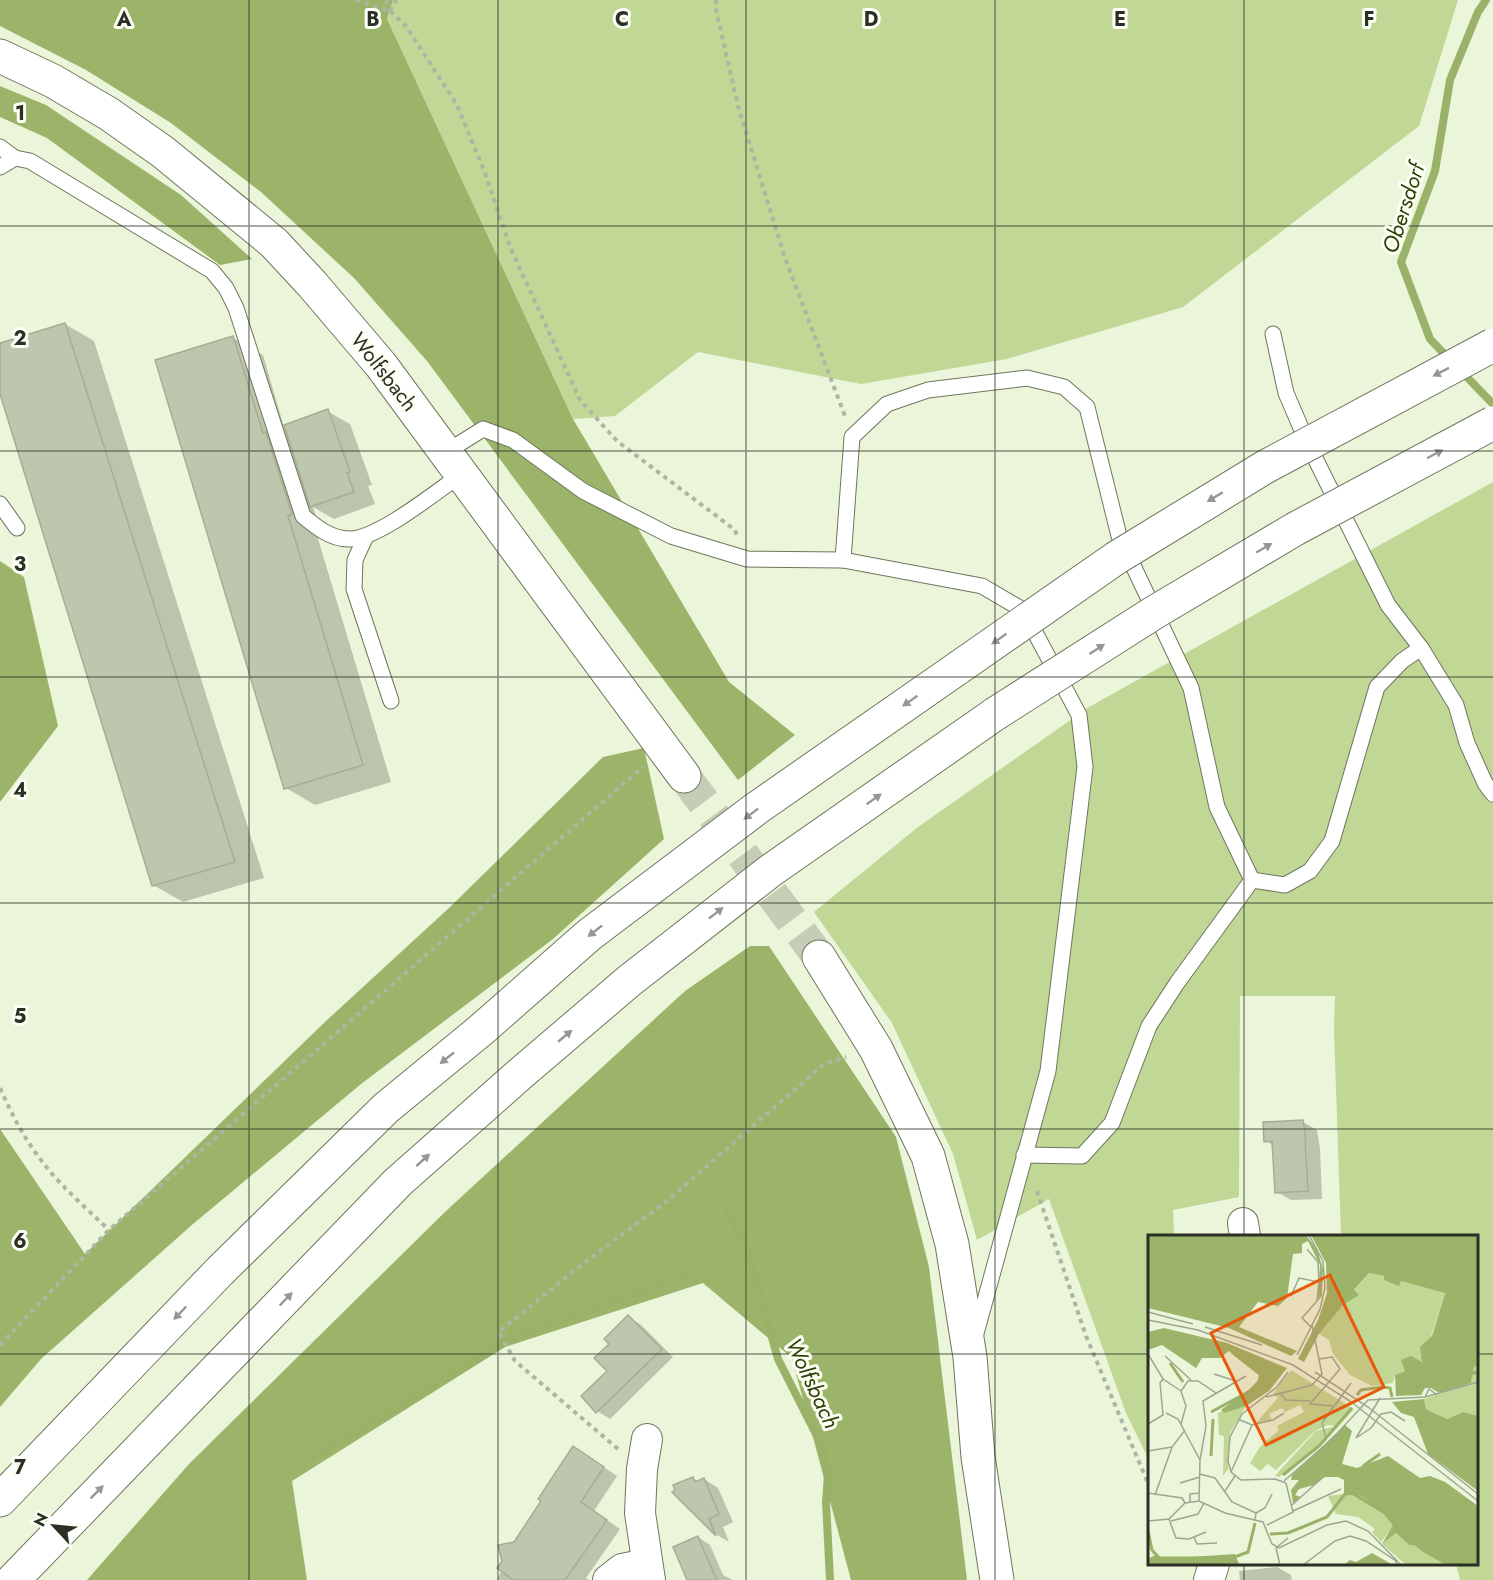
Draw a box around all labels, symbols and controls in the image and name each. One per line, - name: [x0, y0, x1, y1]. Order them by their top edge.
- text: A: [116, 5, 132, 34]
- text: B: [366, 5, 380, 34]
- text: C: [615, 5, 629, 34]
- text: D: [864, 5, 878, 34]
- text: E: [1114, 5, 1126, 34]
- text: F: [1363, 5, 1375, 34]
- text: 1: [15, 99, 25, 128]
- water label: Obersdorf: [1373, 156, 1434, 257]
- text: 2: [13, 324, 27, 353]
- street label: Wolfsbach: [344, 326, 424, 418]
- one-way arrow: [1432, 367, 1449, 377]
- one-way arrow: [1426, 449, 1443, 459]
- one-way arrow: [1207, 492, 1223, 503]
- one-way arrow: [1256, 542, 1272, 553]
- text: 3: [14, 550, 26, 579]
- one-way arrow: [991, 633, 1007, 644]
- one-way arrow: [1089, 643, 1105, 654]
- one-way arrow: [903, 695, 919, 707]
- text: 4: [13, 776, 27, 805]
- one-way arrow: [865, 793, 881, 805]
- one-way arrow: [743, 807, 758, 819]
- one-way arrow: [708, 907, 724, 920]
- one-way arrow: [587, 924, 603, 937]
- text: 5: [14, 1002, 27, 1031]
- one-way arrow: [557, 1030, 572, 1043]
- one-way arrow: [440, 1051, 455, 1064]
- one-way arrow: [415, 1153, 430, 1167]
- text: 6: [13, 1227, 27, 1256]
- inset map: [1148, 1235, 1478, 1565]
- one-way arrow: [279, 1292, 293, 1307]
- one-way arrow: [173, 1306, 187, 1320]
- water label: Wolfsbach: [778, 1333, 848, 1433]
- text: 7: [14, 1453, 27, 1482]
- one-way arrow: [90, 1486, 104, 1500]
- north arrow: [24, 1496, 84, 1556]
- text: N: [28, 1509, 54, 1530]

